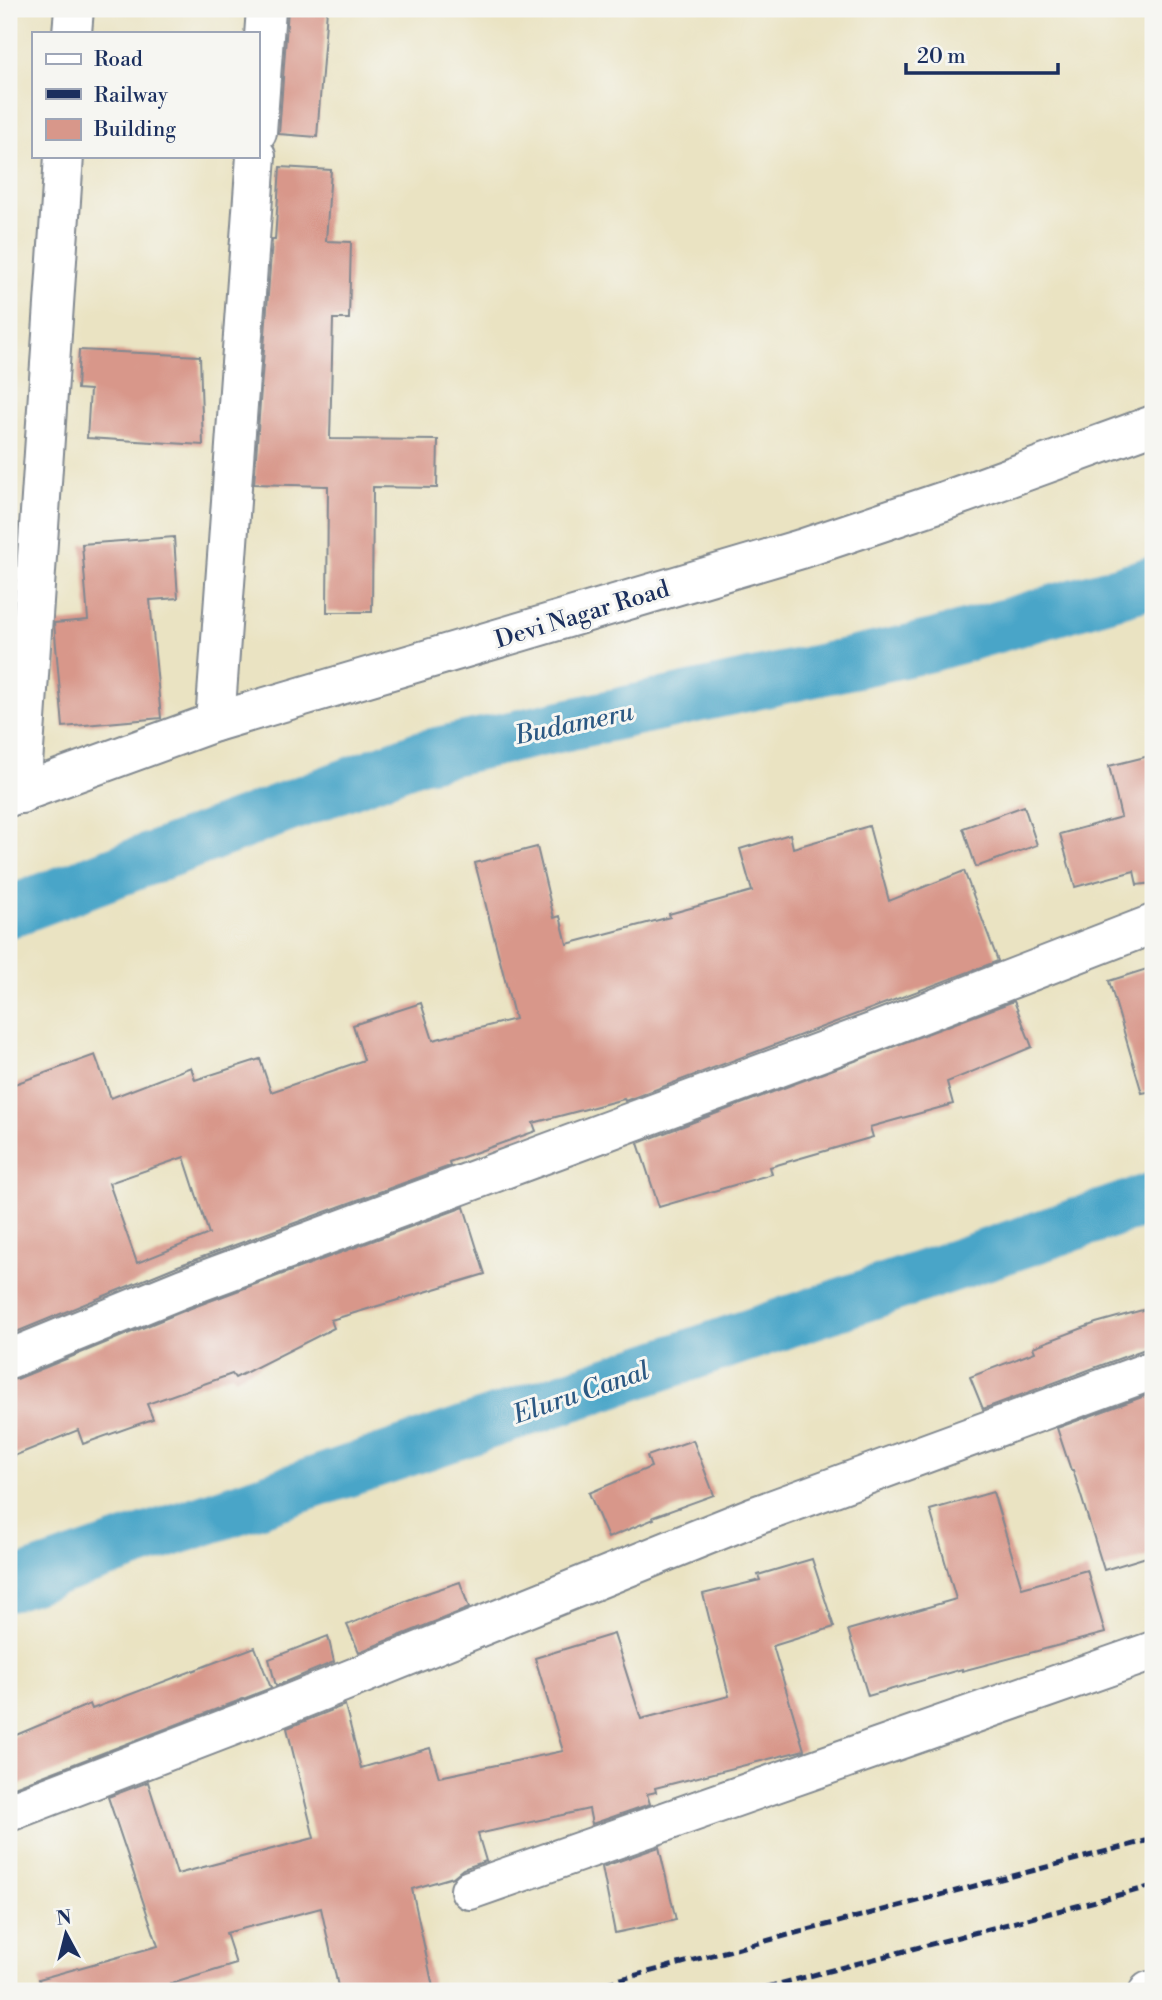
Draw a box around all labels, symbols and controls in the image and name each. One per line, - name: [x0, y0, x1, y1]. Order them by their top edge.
- legend: [32, 32, 259, 158]
- scale bar: [906, 32, 1059, 76]
- text: 20 m: [917, 44, 966, 70]
- text: Road: [94, 47, 143, 73]
- text: Railway: [94, 83, 169, 109]
- text: Building: [93, 117, 176, 143]
- street label: Devi Nagar Road: [492, 574, 673, 656]
- water label: Budameru: [511, 696, 637, 752]
- water label: Eluru Canal: [508, 1355, 654, 1431]
- north arrow: [32, 1898, 102, 1968]
- text: N: [55, 1905, 73, 1931]

